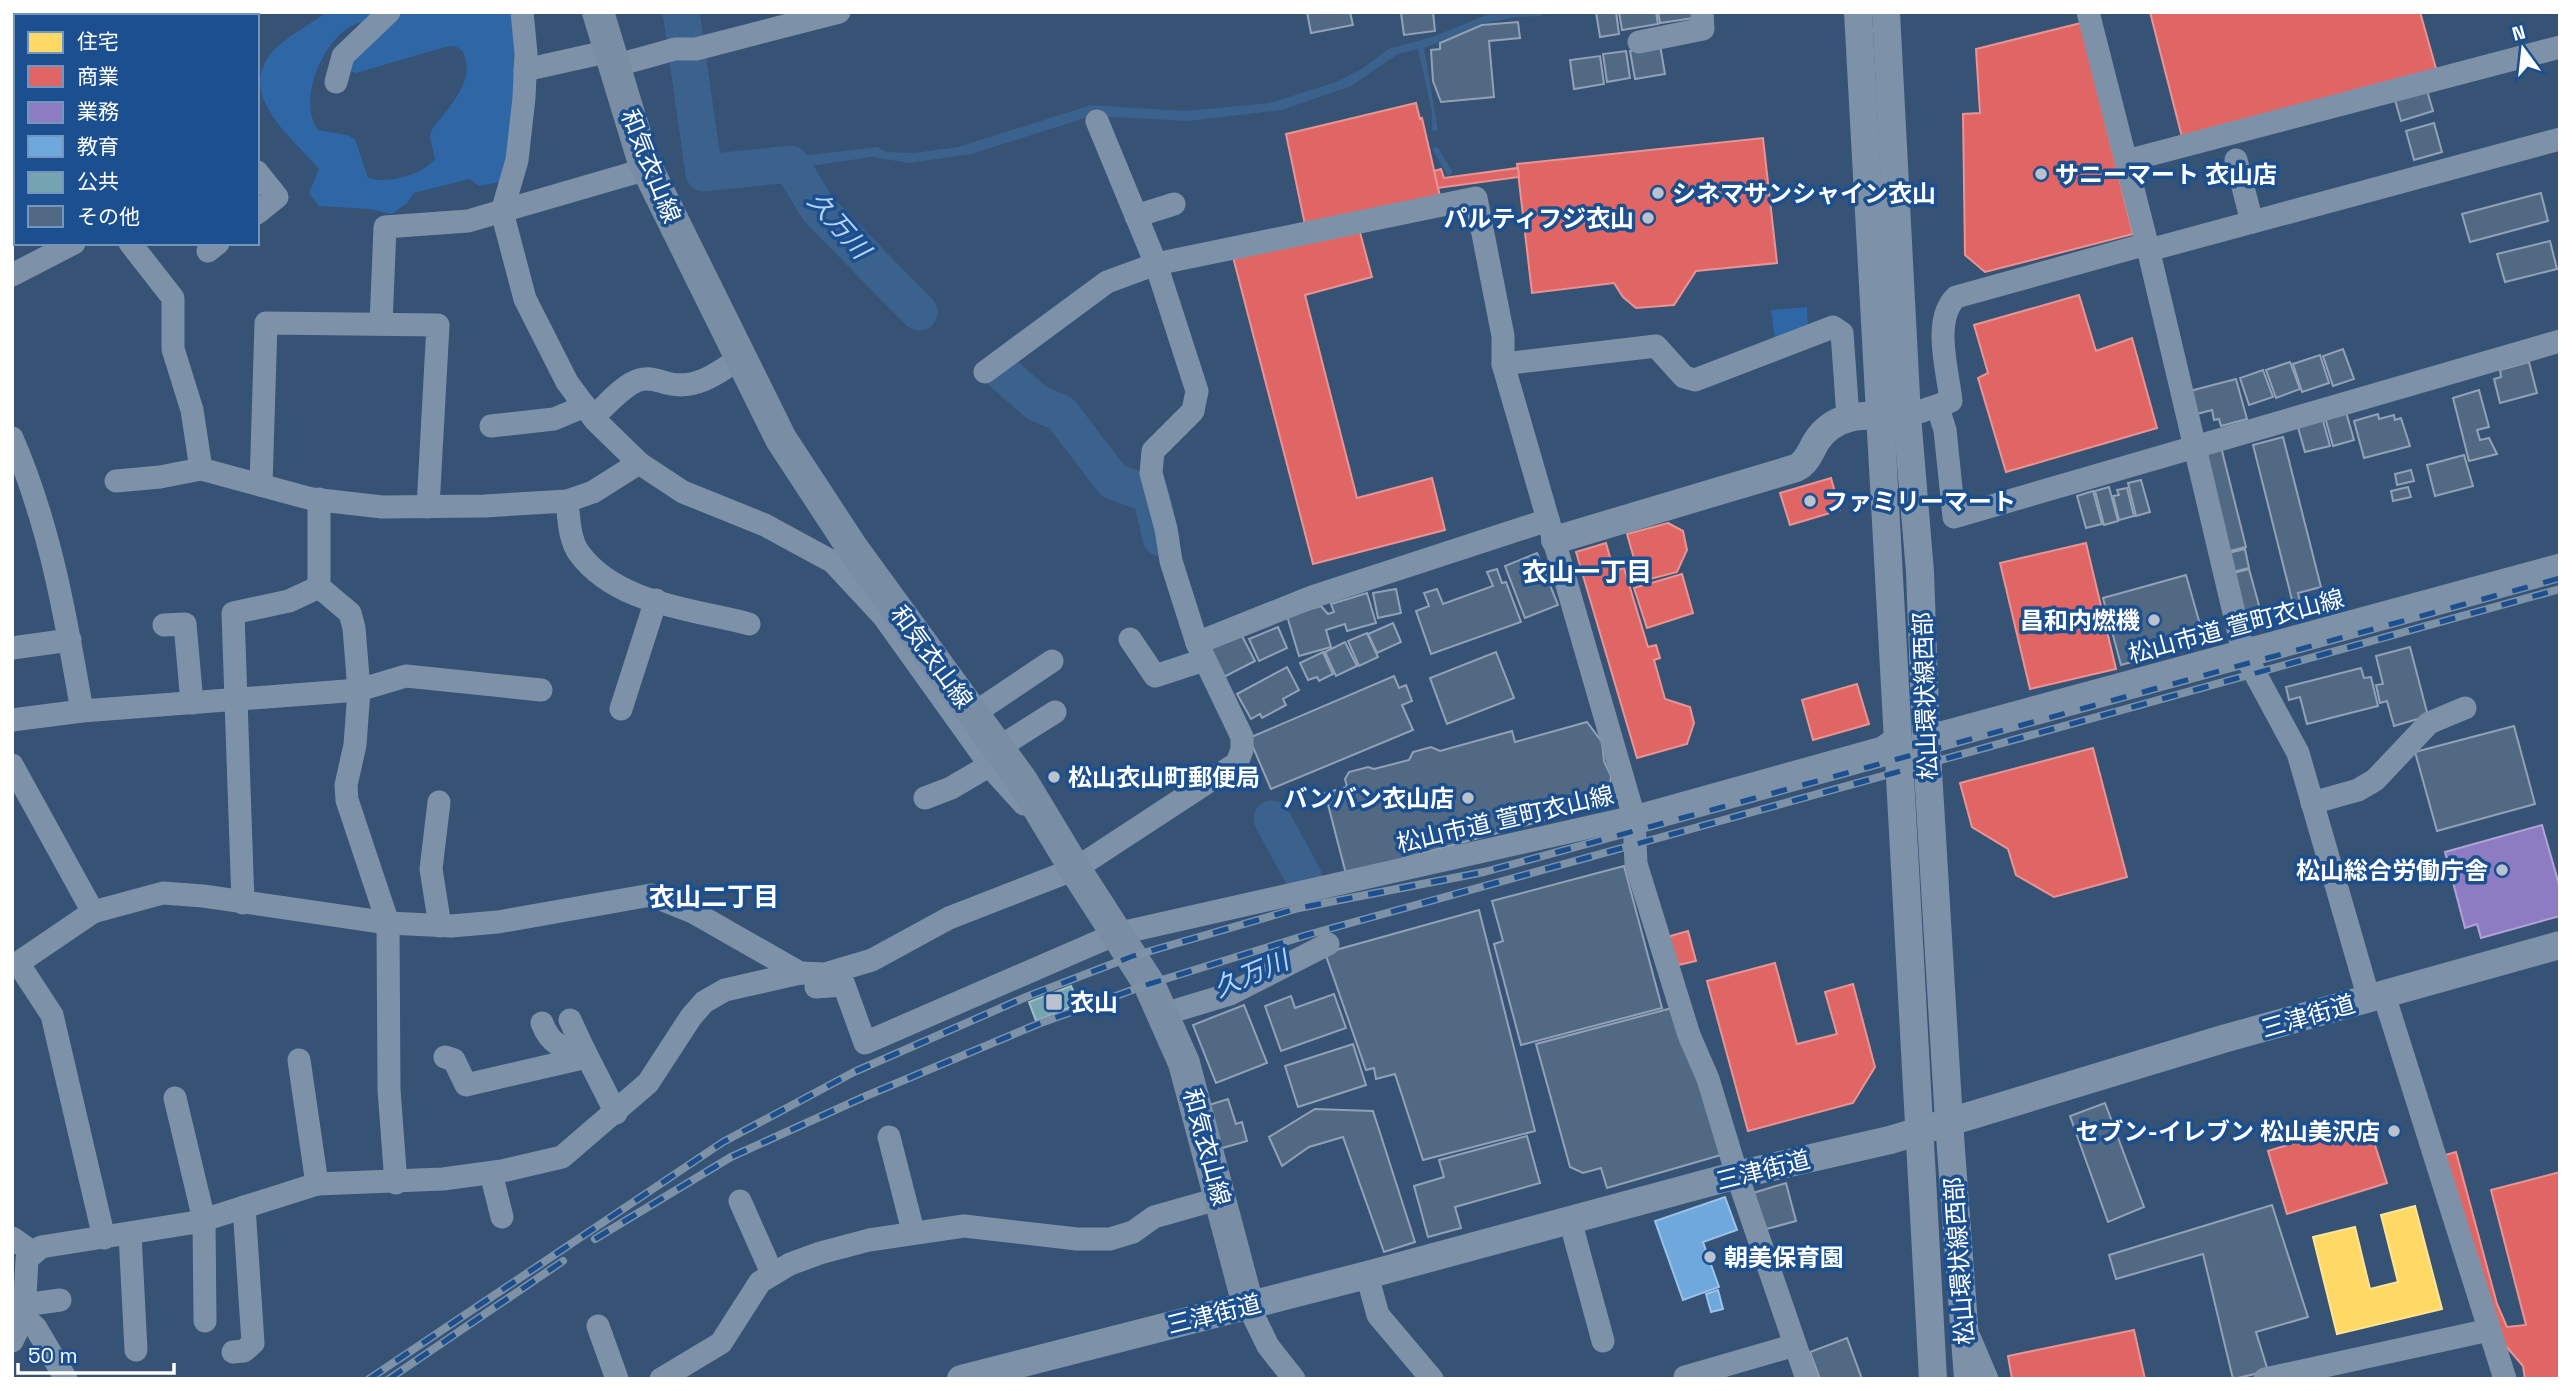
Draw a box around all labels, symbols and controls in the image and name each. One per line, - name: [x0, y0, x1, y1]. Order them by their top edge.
- legend: [14, 14, 259, 245]
- north arrow: [2488, 14, 2558, 84]
- text: N: [2509, 19, 2528, 47]
- text: 住宅: [77, 28, 119, 55]
- text: 商業: [77, 63, 119, 90]
- text: 業務: [77, 98, 119, 125]
- street label: 和気衣山線: [614, 105, 688, 227]
- text: 教育: [77, 133, 119, 160]
- place label: サニーマート 衣山店: [2055, 159, 2277, 190]
- marker: サニーマート 衣山店: [2033, 166, 2049, 182]
- text: 公共: [77, 168, 119, 195]
- place label: シネマサンシャイン衣山: [1672, 178, 1936, 209]
- water label: 久万川: [801, 184, 879, 268]
- marker: シネマサンシャイン衣山: [1650, 185, 1666, 201]
- text: その他: [77, 203, 140, 230]
- place label: パルティフジ衣山: [1443, 203, 1634, 234]
- marker: パルティフジ衣山: [1640, 210, 1656, 226]
- place label: ファミリーマート: [1824, 486, 2016, 517]
- marker: ファミリーマート: [1802, 493, 1818, 509]
- district label: 衣山一丁目: [1522, 555, 1652, 589]
- street label: 松山市道 萱町衣山線: [2125, 582, 2347, 670]
- street label: 和気衣山線: [884, 599, 980, 715]
- place label: 昌和内燃機: [2020, 605, 2140, 636]
- street label: 松山環状線西部: [1907, 612, 1943, 780]
- marker: 昌和内燃機: [2146, 612, 2162, 628]
- place label: 松山衣山町郵便局: [1068, 762, 1260, 793]
- marker: 松山衣山町郵便局: [1046, 769, 1062, 785]
- street label: 松山市道 萱町衣山線: [1393, 779, 1617, 859]
- place label: バンバン衣山店: [1284, 783, 1454, 814]
- marker: バンバン衣山店: [1460, 790, 1476, 806]
- place label: 松山総合労働庁舎: [2296, 855, 2488, 886]
- marker: 松山総合労働庁舎: [2494, 862, 2510, 878]
- district label: 衣山二丁目: [649, 880, 779, 914]
- water label: 久万川: [1208, 942, 1296, 1005]
- place label: 衣山: [1070, 987, 1118, 1018]
- street label: 三津街道: [2258, 988, 2358, 1044]
- marker: 衣山: [1044, 992, 1064, 1012]
- street label: 和気衣山線: [1176, 1085, 1238, 1209]
- place label: セブン-イレブン 松山美沢店: [2076, 1116, 2380, 1147]
- marker: セブン-イレブン 松山美沢店: [2386, 1123, 2402, 1139]
- street label: 三津街道: [1713, 1143, 1813, 1197]
- street label: 松山環状線西部: [1938, 1176, 1980, 1346]
- place label: 朝美保育園: [1724, 1242, 1844, 1273]
- marker: 朝美保育園: [1702, 1249, 1718, 1265]
- street label: 三津街道: [1164, 1287, 1264, 1341]
- scale bar: [18, 1332, 173, 1376]
- text: 50 m: [28, 1342, 78, 1369]

